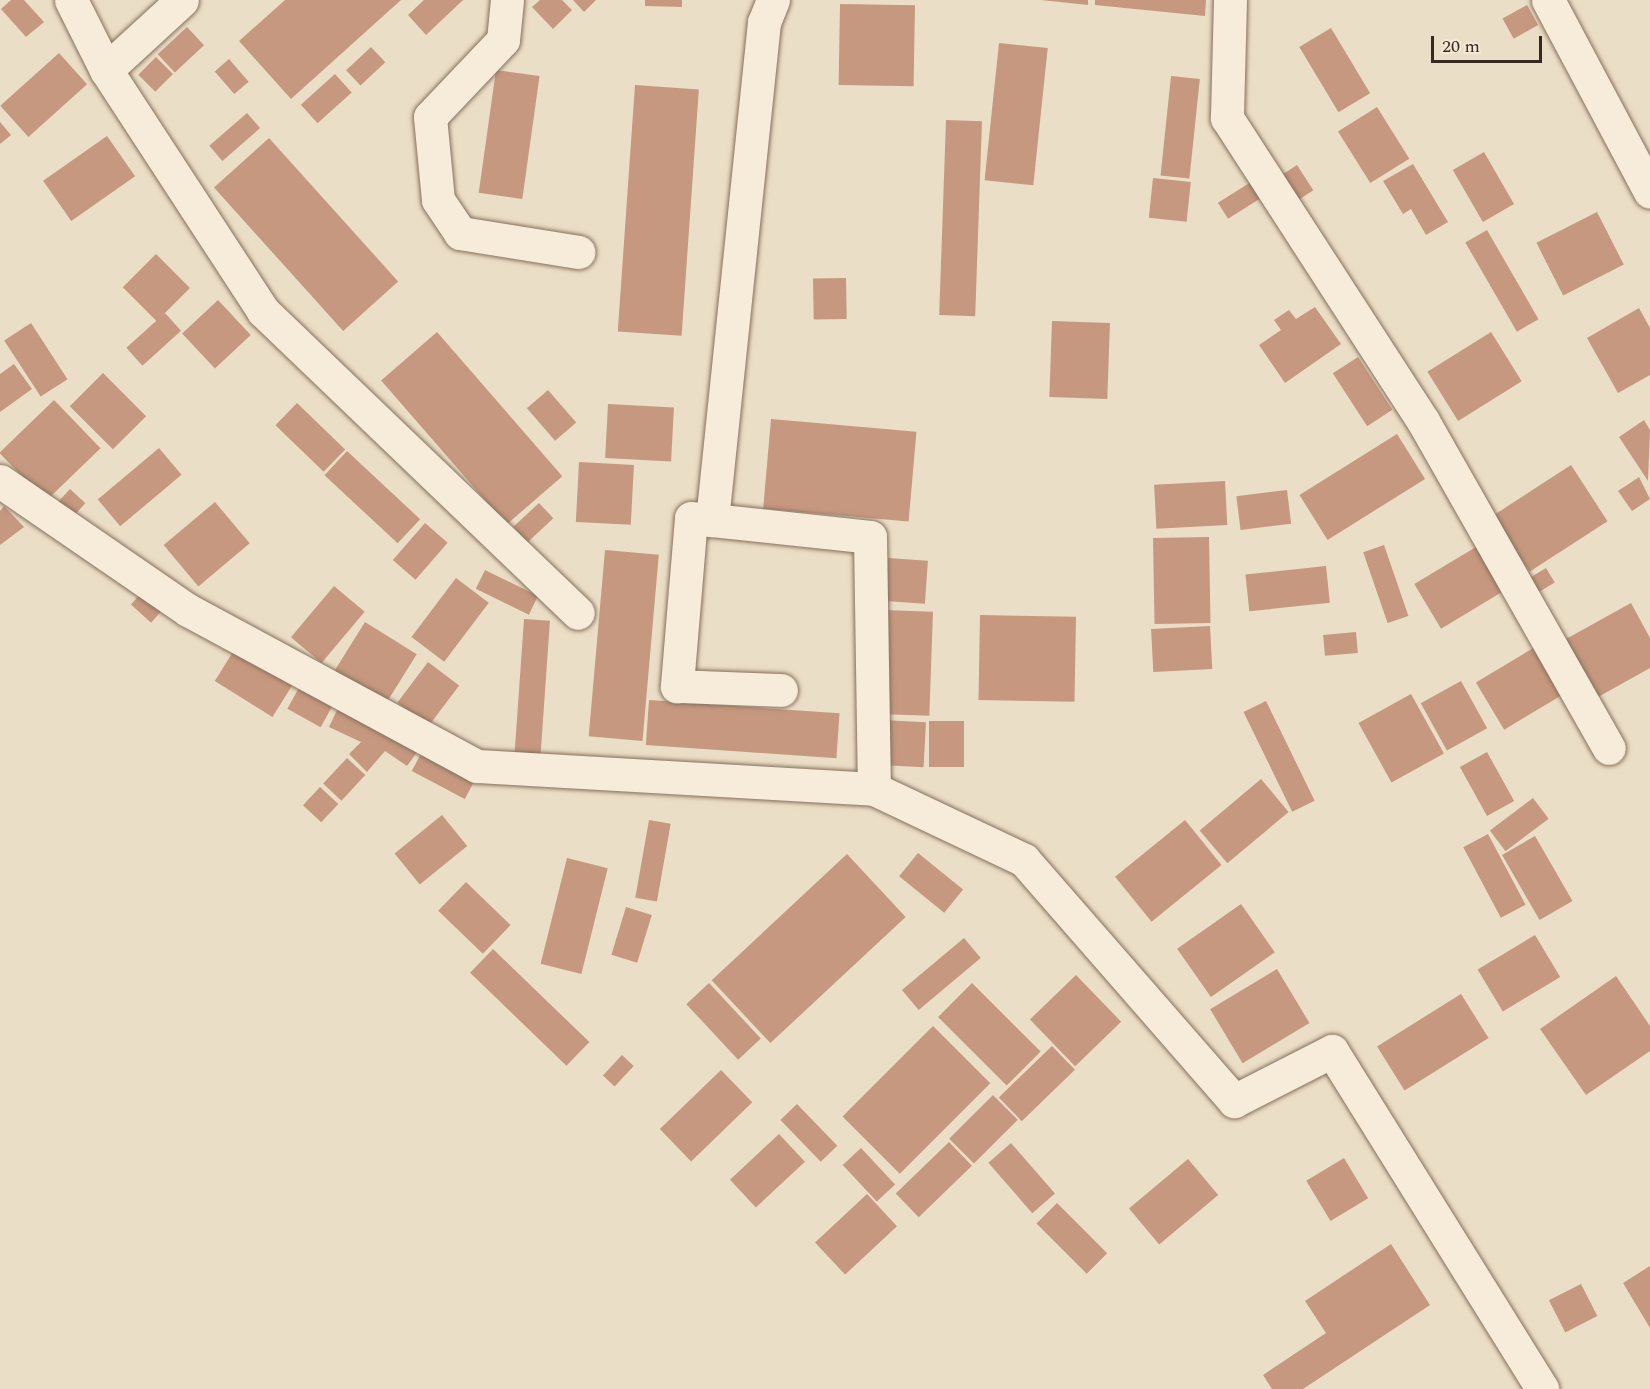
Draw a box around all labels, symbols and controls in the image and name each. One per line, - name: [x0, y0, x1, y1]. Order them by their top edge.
- scale bar: [1434, 24, 1545, 62]
- text: 20 m: [1442, 33, 1480, 60]

